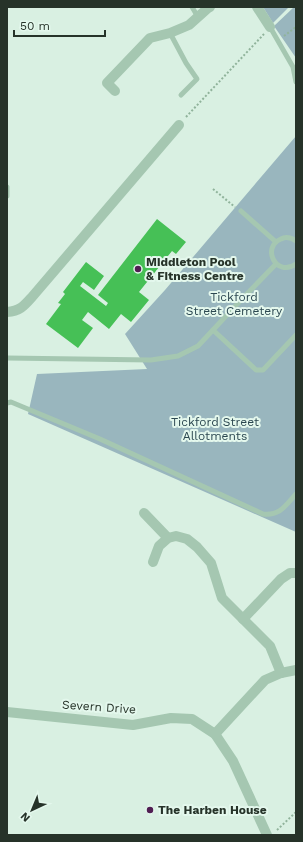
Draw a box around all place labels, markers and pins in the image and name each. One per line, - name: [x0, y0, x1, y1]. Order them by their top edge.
- place label: Middleton Pool & Fitness Centre: [146, 255, 244, 283]
- marker: Middleton Pool & Fitness Centre: [133, 264, 143, 274]
- place label: The Harben House: [158, 803, 267, 817]
- marker: The Harben House: [145, 805, 155, 815]

